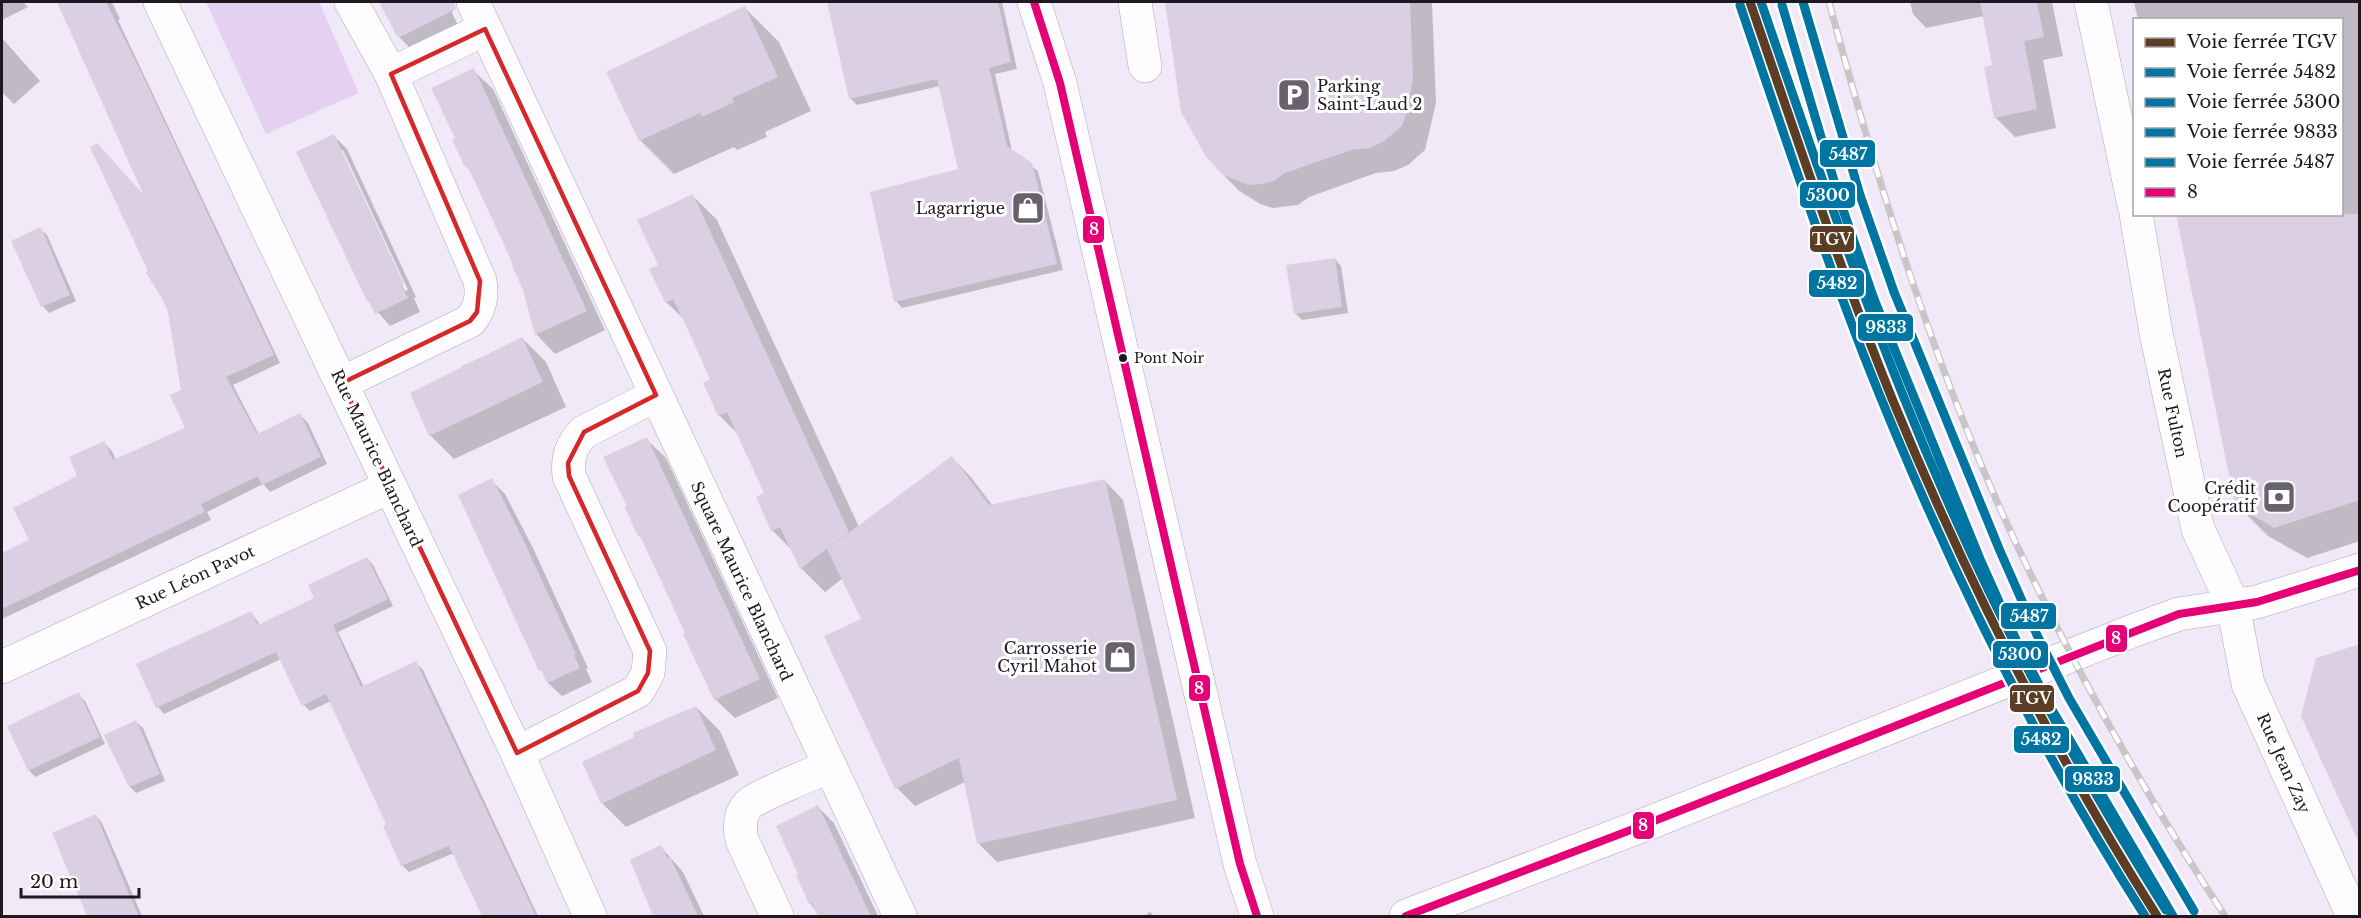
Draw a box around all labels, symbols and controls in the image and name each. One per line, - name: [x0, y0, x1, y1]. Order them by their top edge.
- legend: [2133, 18, 2343, 216]
- text: Voie ferrée TGV: [2186, 31, 2337, 53]
- text: Voie ferrée 5482: [2186, 61, 2336, 83]
- place label: Parking Saint-Laud 2: [1317, 76, 1422, 114]
- parking icon: Parking Saint-Laud 2: [1276, 77, 1312, 113]
- text: Voie ferrée 5300: [2186, 91, 2340, 113]
- text: Voie ferrée 9833: [2186, 121, 2338, 143]
- line badge: 5487: [1819, 139, 1876, 168]
- text: 5487: [1829, 144, 1868, 164]
- text: Voie ferrée 5487: [2186, 151, 2335, 173]
- line badge: 5300: [1799, 181, 1856, 209]
- text: 8: [2187, 181, 2198, 203]
- text: 5300: [1806, 185, 1850, 205]
- shop icon: Lagarrigue: [1010, 190, 1046, 226]
- place label: Lagarrigue: [916, 198, 1005, 218]
- line badge: 8: [1082, 215, 1105, 244]
- text: 8: [1089, 219, 1099, 239]
- line badge: TGV: [1809, 225, 1855, 253]
- text: TGV: [1812, 229, 1853, 249]
- line badge: 5482: [1808, 269, 1865, 298]
- text: 5482: [1817, 273, 1857, 293]
- line badge: 9833: [1857, 313, 1914, 342]
- text: 9833: [1865, 317, 1907, 337]
- place label: Pont Noir: [1134, 349, 1204, 367]
- marker: Pont Noir: [1117, 352, 1129, 364]
- street label: Rue Maurice Blanchard: [327, 366, 427, 550]
- street label: Rue Fulton: [2154, 366, 2192, 460]
- street label: Square Maurice Blanchard: [687, 478, 797, 684]
- place label: Crédit Coopératif: [2168, 478, 2258, 516]
- bank icon: Crédit Coopératif: [2261, 479, 2297, 515]
- street label: Rue Léon Pavot: [132, 541, 258, 613]
- line badge: 5487: [2000, 602, 2057, 630]
- text: 5487: [2010, 606, 2049, 626]
- line badge: 8: [2105, 624, 2128, 653]
- text: 8: [2111, 628, 2121, 648]
- place label: Carrosserie Cyril Mahot: [997, 638, 1097, 676]
- shop icon: Carrosserie Cyril Mahot: [1102, 639, 1138, 675]
- line badge: 5300: [1992, 640, 2049, 669]
- text: 5300: [1998, 644, 2042, 664]
- line badge: 8: [1188, 674, 1211, 702]
- text: 8: [1194, 678, 1204, 698]
- line badge: TGV: [2009, 684, 2055, 713]
- text: TGV: [2012, 688, 2053, 708]
- street label: Rue Jean Zay: [2253, 710, 2315, 817]
- line badge: 5482: [2013, 725, 2070, 754]
- text: 5482: [2021, 729, 2061, 749]
- line badge: 9833: [2064, 765, 2121, 793]
- text: 9833: [2072, 769, 2114, 789]
- line badge: 8: [1632, 811, 1655, 840]
- text: 8: [1638, 815, 1648, 835]
- scale bar: [21, 861, 140, 899]
- text: 20 m: [30, 871, 78, 893]

